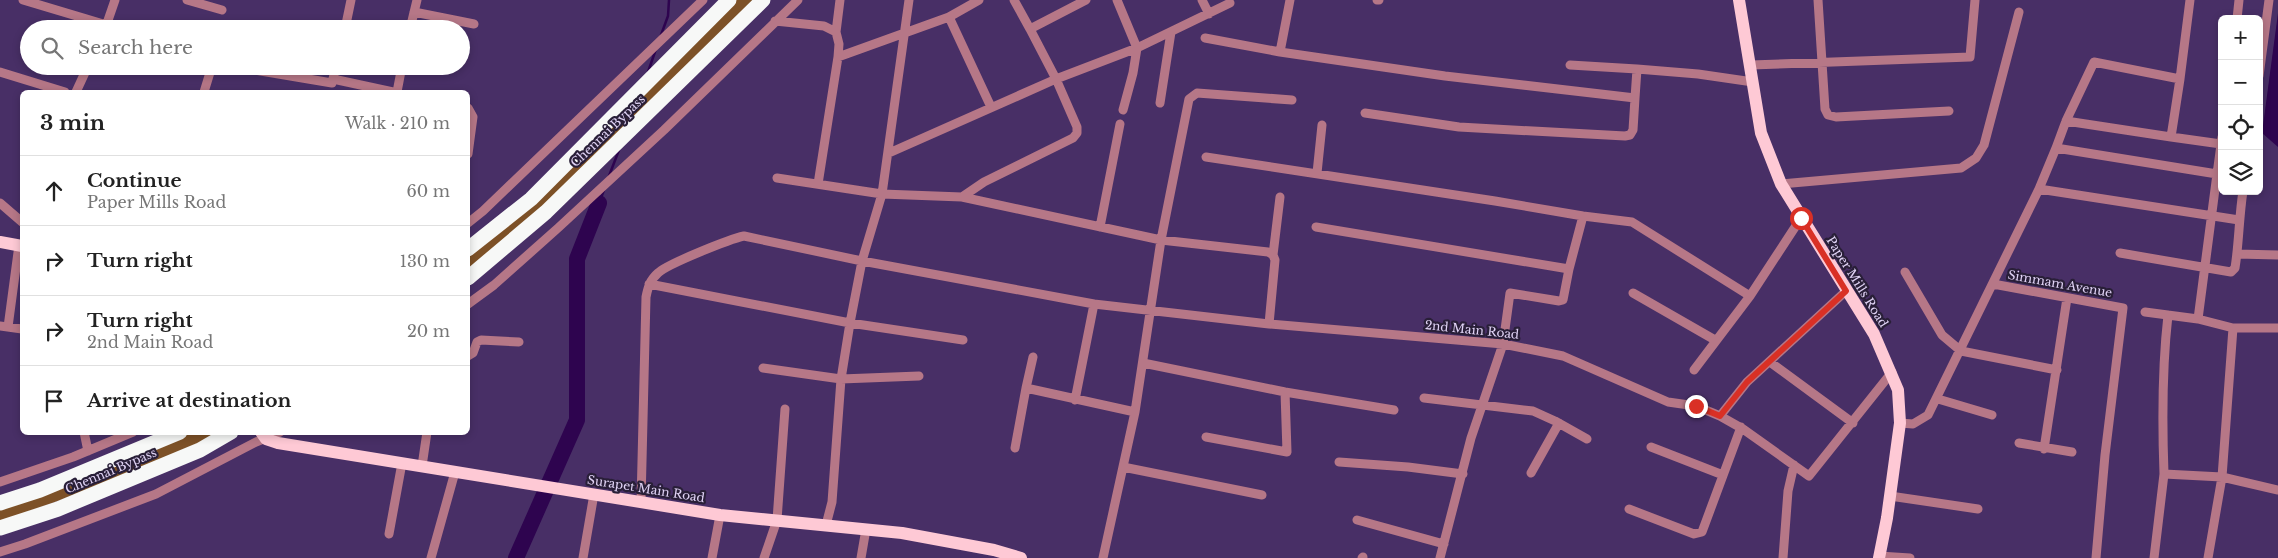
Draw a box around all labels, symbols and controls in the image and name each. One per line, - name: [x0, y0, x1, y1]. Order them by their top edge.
- map controls: [2218, 15, 2263, 195]
- button: +: [2218, 15, 2263, 60]
- search box: [20, 20, 470, 75]
- icon: search: [38, 34, 66, 62]
- text: Search here: [78, 36, 193, 59]
- button: −: [2218, 60, 2263, 105]
- street label: Chennai Bypass: [567, 91, 648, 170]
- button: locate: [2218, 105, 2263, 150]
- text: 3 min: [40, 110, 105, 136]
- text: Walk · 210 m: [345, 113, 450, 133]
- button: layers: [2218, 150, 2263, 195]
- text: Continue: [87, 169, 182, 192]
- icon: ahead: [40, 177, 68, 205]
- text: 60 m: [407, 181, 450, 201]
- text: Paper Mills Road: [87, 192, 226, 212]
- route start: [1790, 207, 1813, 230]
- street label: Paper Mills Road: [1823, 233, 1891, 330]
- icon: right: [40, 247, 68, 275]
- text: Turn right: [87, 249, 193, 272]
- text: 130 m: [400, 251, 450, 271]
- street label: Simmam Avenue: [2007, 267, 2114, 300]
- text: Turn right: [87, 309, 193, 332]
- icon: right: [40, 317, 68, 345]
- street label: 2nd Main Road: [1424, 317, 1520, 342]
- text: 20 m: [407, 321, 450, 341]
- text: 2nd Main Road: [87, 332, 213, 352]
- icon: arrive: [40, 387, 68, 415]
- text: Arrive at destination: [87, 389, 291, 412]
- route end: [1685, 395, 1708, 418]
- street label: Chennai Bypass: [63, 445, 159, 497]
- street label: Surapet Main Road: [586, 472, 706, 505]

